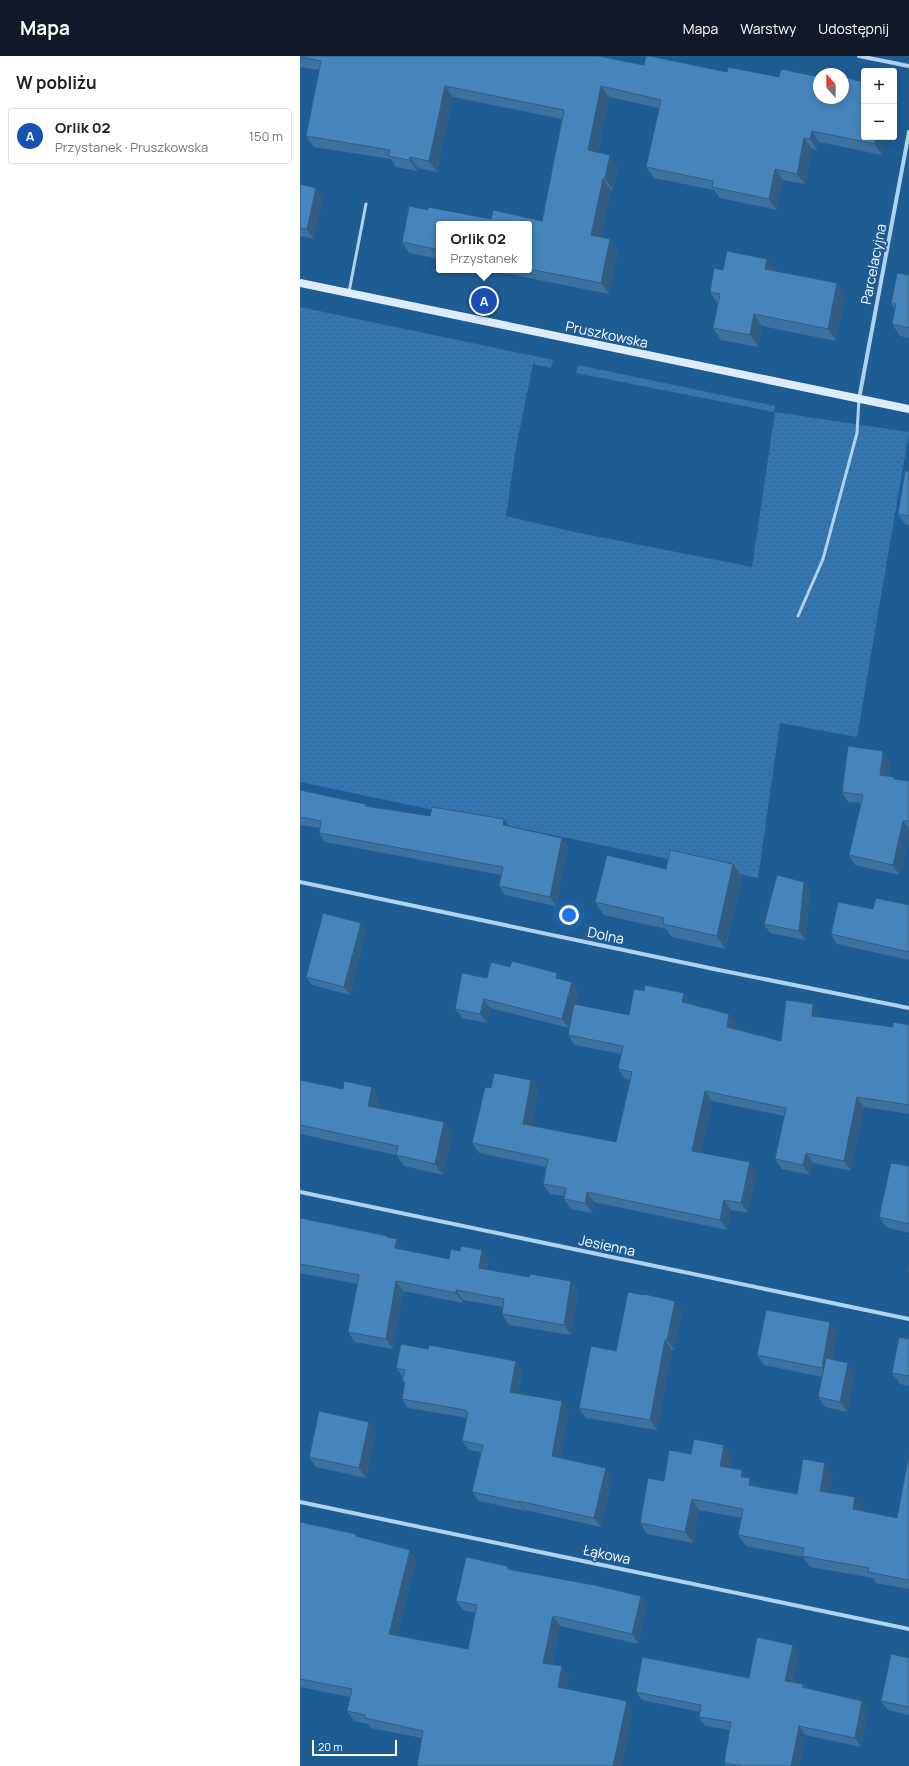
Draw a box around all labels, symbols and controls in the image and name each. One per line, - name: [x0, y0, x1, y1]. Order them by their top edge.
- text: Mapa: [20, 15, 70, 41]
- text: Mapa: [683, 19, 718, 38]
- text: Warstwy: [740, 19, 796, 38]
- text: Udostępnij: [818, 19, 889, 38]
- north arrow: [813, 68, 849, 104]
- map controls: [861, 68, 897, 140]
- button: +: [861, 68, 897, 104]
- text: W pobliżu: [16, 71, 97, 94]
- button: −: [861, 104, 897, 140]
- text: Orlik 02: [55, 117, 111, 138]
- text: A: [26, 127, 34, 145]
- text: 150 m: [249, 127, 283, 145]
- text: Przystanek · Pruszkowska: [55, 138, 208, 156]
- popup: [436, 221, 532, 273]
- street label: Parcelacyjna: [856, 222, 890, 306]
- text: Orlik 02: [450, 228, 506, 249]
- text: Przystanek: [450, 249, 518, 267]
- pin: A: [471, 286, 497, 316]
- street label: Pruszkowska: [564, 316, 650, 352]
- your location: [559, 905, 579, 925]
- street label: Dolna: [586, 922, 626, 948]
- street label: Jesienna: [577, 1230, 637, 1260]
- street label: Łąkowa: [582, 1540, 632, 1568]
- scale bar: [312, 1738, 397, 1757]
- text: 20 m: [318, 1739, 343, 1754]

